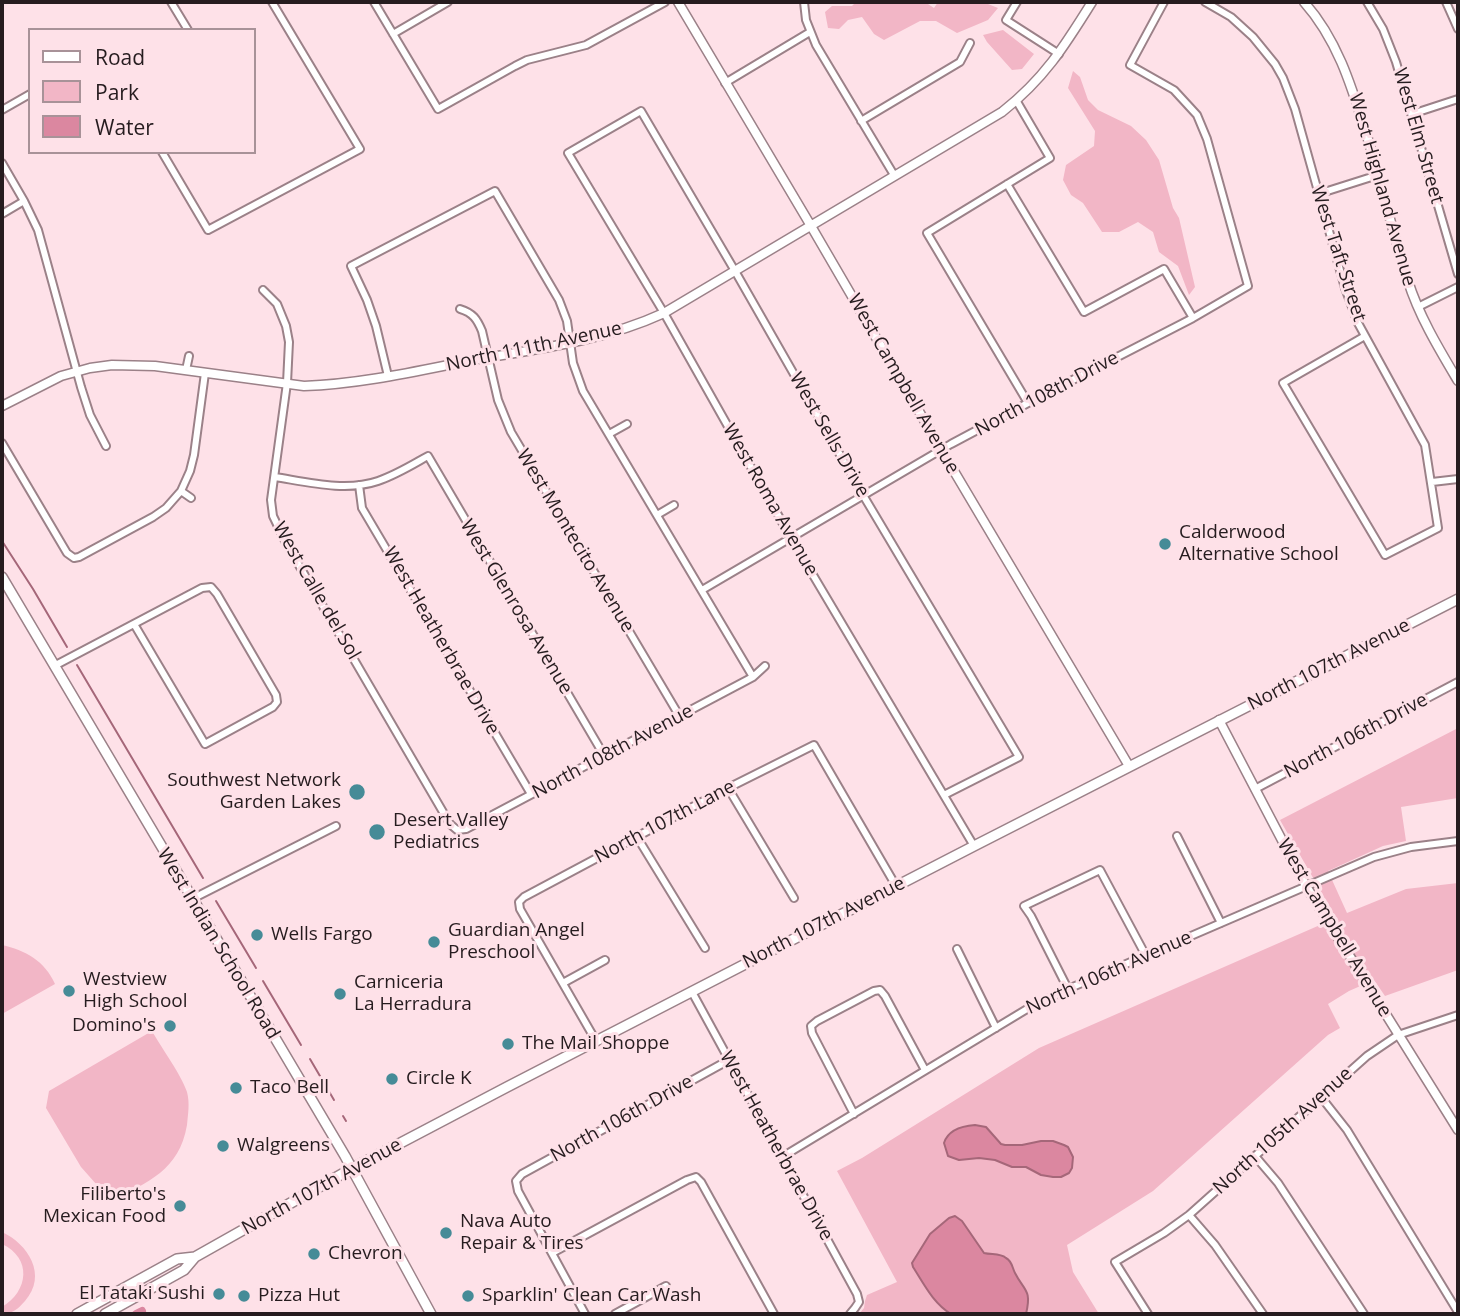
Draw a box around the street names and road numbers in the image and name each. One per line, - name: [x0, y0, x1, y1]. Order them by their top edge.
- street label: West Elm Street: [1388, 66, 1448, 206]
- street label: West Highland Avenue: [1344, 91, 1420, 289]
- street label: West Taft Street: [1305, 183, 1371, 325]
- street label: West Campbell Avenue: [842, 290, 964, 478]
- street label: North 111th Avenue: [444, 317, 624, 377]
- street label: North 108th Drive: [971, 347, 1123, 441]
- street label: West Sells Drive: [784, 369, 874, 501]
- street label: West Roma Avenue: [717, 420, 823, 580]
- street label: West Montecito Avenue: [511, 445, 639, 637]
- street label: West Glenrosa Avenue: [455, 515, 577, 699]
- street label: West Calle del Sol: [267, 518, 365, 664]
- street label: West Heatherbrae Drive: [378, 543, 504, 739]
- street label: North 107th Avenue: [1244, 614, 1414, 716]
- street label: North 106th Drive: [1280, 689, 1432, 783]
- street label: North 108th Avenue: [529, 700, 697, 804]
- street label: North 107th Lane: [591, 775, 739, 869]
- street label: West Campbell Avenue: [1272, 835, 1396, 1021]
- street label: West Indian School Road: [152, 844, 284, 1044]
- street label: North 107th Avenue: [739, 872, 909, 974]
- street label: North 106th Avenue: [1023, 926, 1195, 1020]
- street label: West Heatherbrae Drive: [714, 1047, 838, 1245]
- street label: North 105th Avenue: [1209, 1063, 1357, 1199]
- street label: North 106th Drive: [547, 1070, 697, 1168]
- street label: North 107th Avenue: [238, 1134, 406, 1240]

